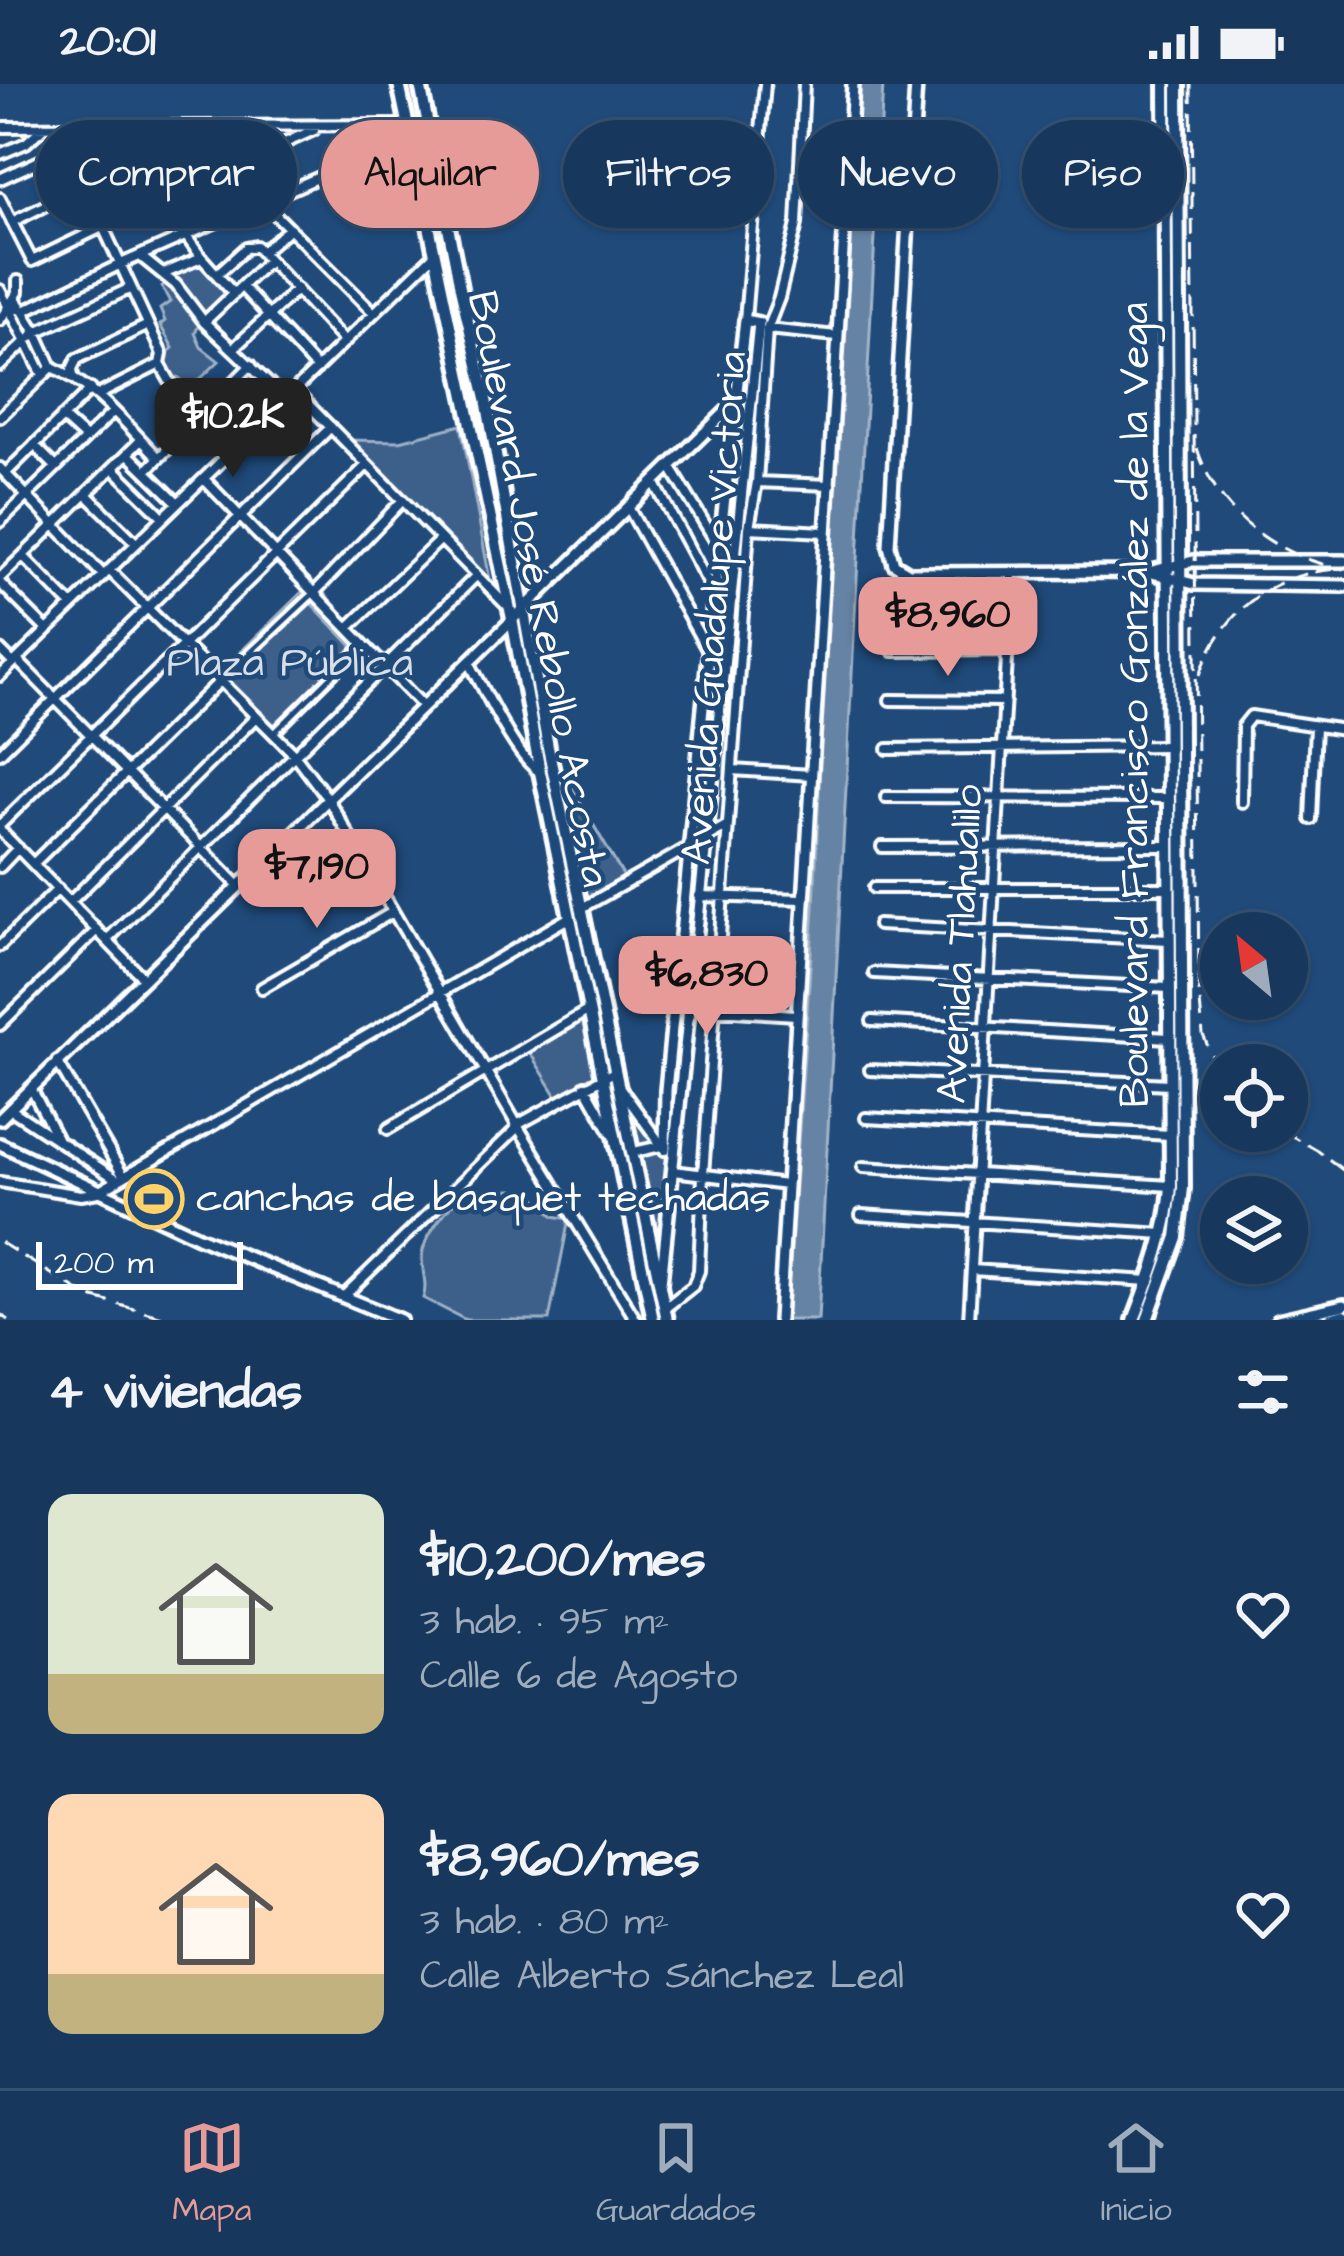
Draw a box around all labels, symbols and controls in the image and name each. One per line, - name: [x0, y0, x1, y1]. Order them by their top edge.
- text: 20:01: [60, 11, 156, 73]
- chip: Comprar: [36, 120, 297, 228]
- chip: Alquilar: [321, 120, 539, 228]
- chip: Filtros: [563, 120, 774, 228]
- chip: Nuevo: [798, 120, 998, 228]
- chip: Piso: [1022, 120, 1184, 228]
- street label: Boulevard José Rebollo Acosta: [452, 286, 624, 892]
- street label: Boulevard Francisco González de la Vega: [1107, 302, 1165, 1108]
- street label: Avenida Guadalupe Victoria: [668, 349, 762, 867]
- pin: $10.2K: [135, 378, 331, 480]
- text: $10.2K: [182, 390, 284, 444]
- pin: $8,960: [850, 577, 1046, 679]
- text: $8,960: [885, 589, 1011, 643]
- park label: Plaza Pública: [167, 635, 413, 693]
- street label: Avenida Tlahualilo: [924, 783, 998, 1105]
- pin: $7,190: [219, 829, 415, 931]
- text: $7,190: [265, 841, 369, 895]
- north arrow: [1200, 912, 1308, 1020]
- map controls: [1200, 912, 1308, 1284]
- pin: $6,830: [609, 936, 805, 1038]
- text: $6,830: [646, 948, 768, 1002]
- button: locate: [1200, 1044, 1308, 1152]
- sports icon: canchas de basquet techadas: [123, 1168, 185, 1230]
- place label: canchas de basquet techadas: [196, 1170, 771, 1228]
- button: layers: [1200, 1176, 1308, 1284]
- scale bar: [36, 1236, 243, 1289]
- text: 200 m: [54, 1240, 153, 1286]
- text: 4 viviendas: [48, 1357, 302, 1428]
- icon: filters: [1230, 1359, 1296, 1425]
- text: $10,200/mes: [420, 1525, 706, 1596]
- icon: home: [144, 1542, 288, 1686]
- icon: heart: [1230, 1581, 1296, 1647]
- text: 3 hab. · 95 m²: [420, 1596, 669, 1650]
- text: Calle 6 de Agosto: [420, 1650, 738, 1704]
- text: $8,960/mes: [420, 1825, 700, 1896]
- icon: home: [144, 1842, 288, 1986]
- icon: heart: [1230, 1881, 1296, 1947]
- text: 3 hab. · 80 m²: [420, 1896, 669, 1950]
- text: Calle Alberto Sánchez Leal: [420, 1950, 904, 2004]
- tab: Mapa: [172, 2115, 251, 2233]
- tab: Guardados: [596, 2115, 756, 2233]
- tab: Inicio: [1101, 2115, 1172, 2233]

